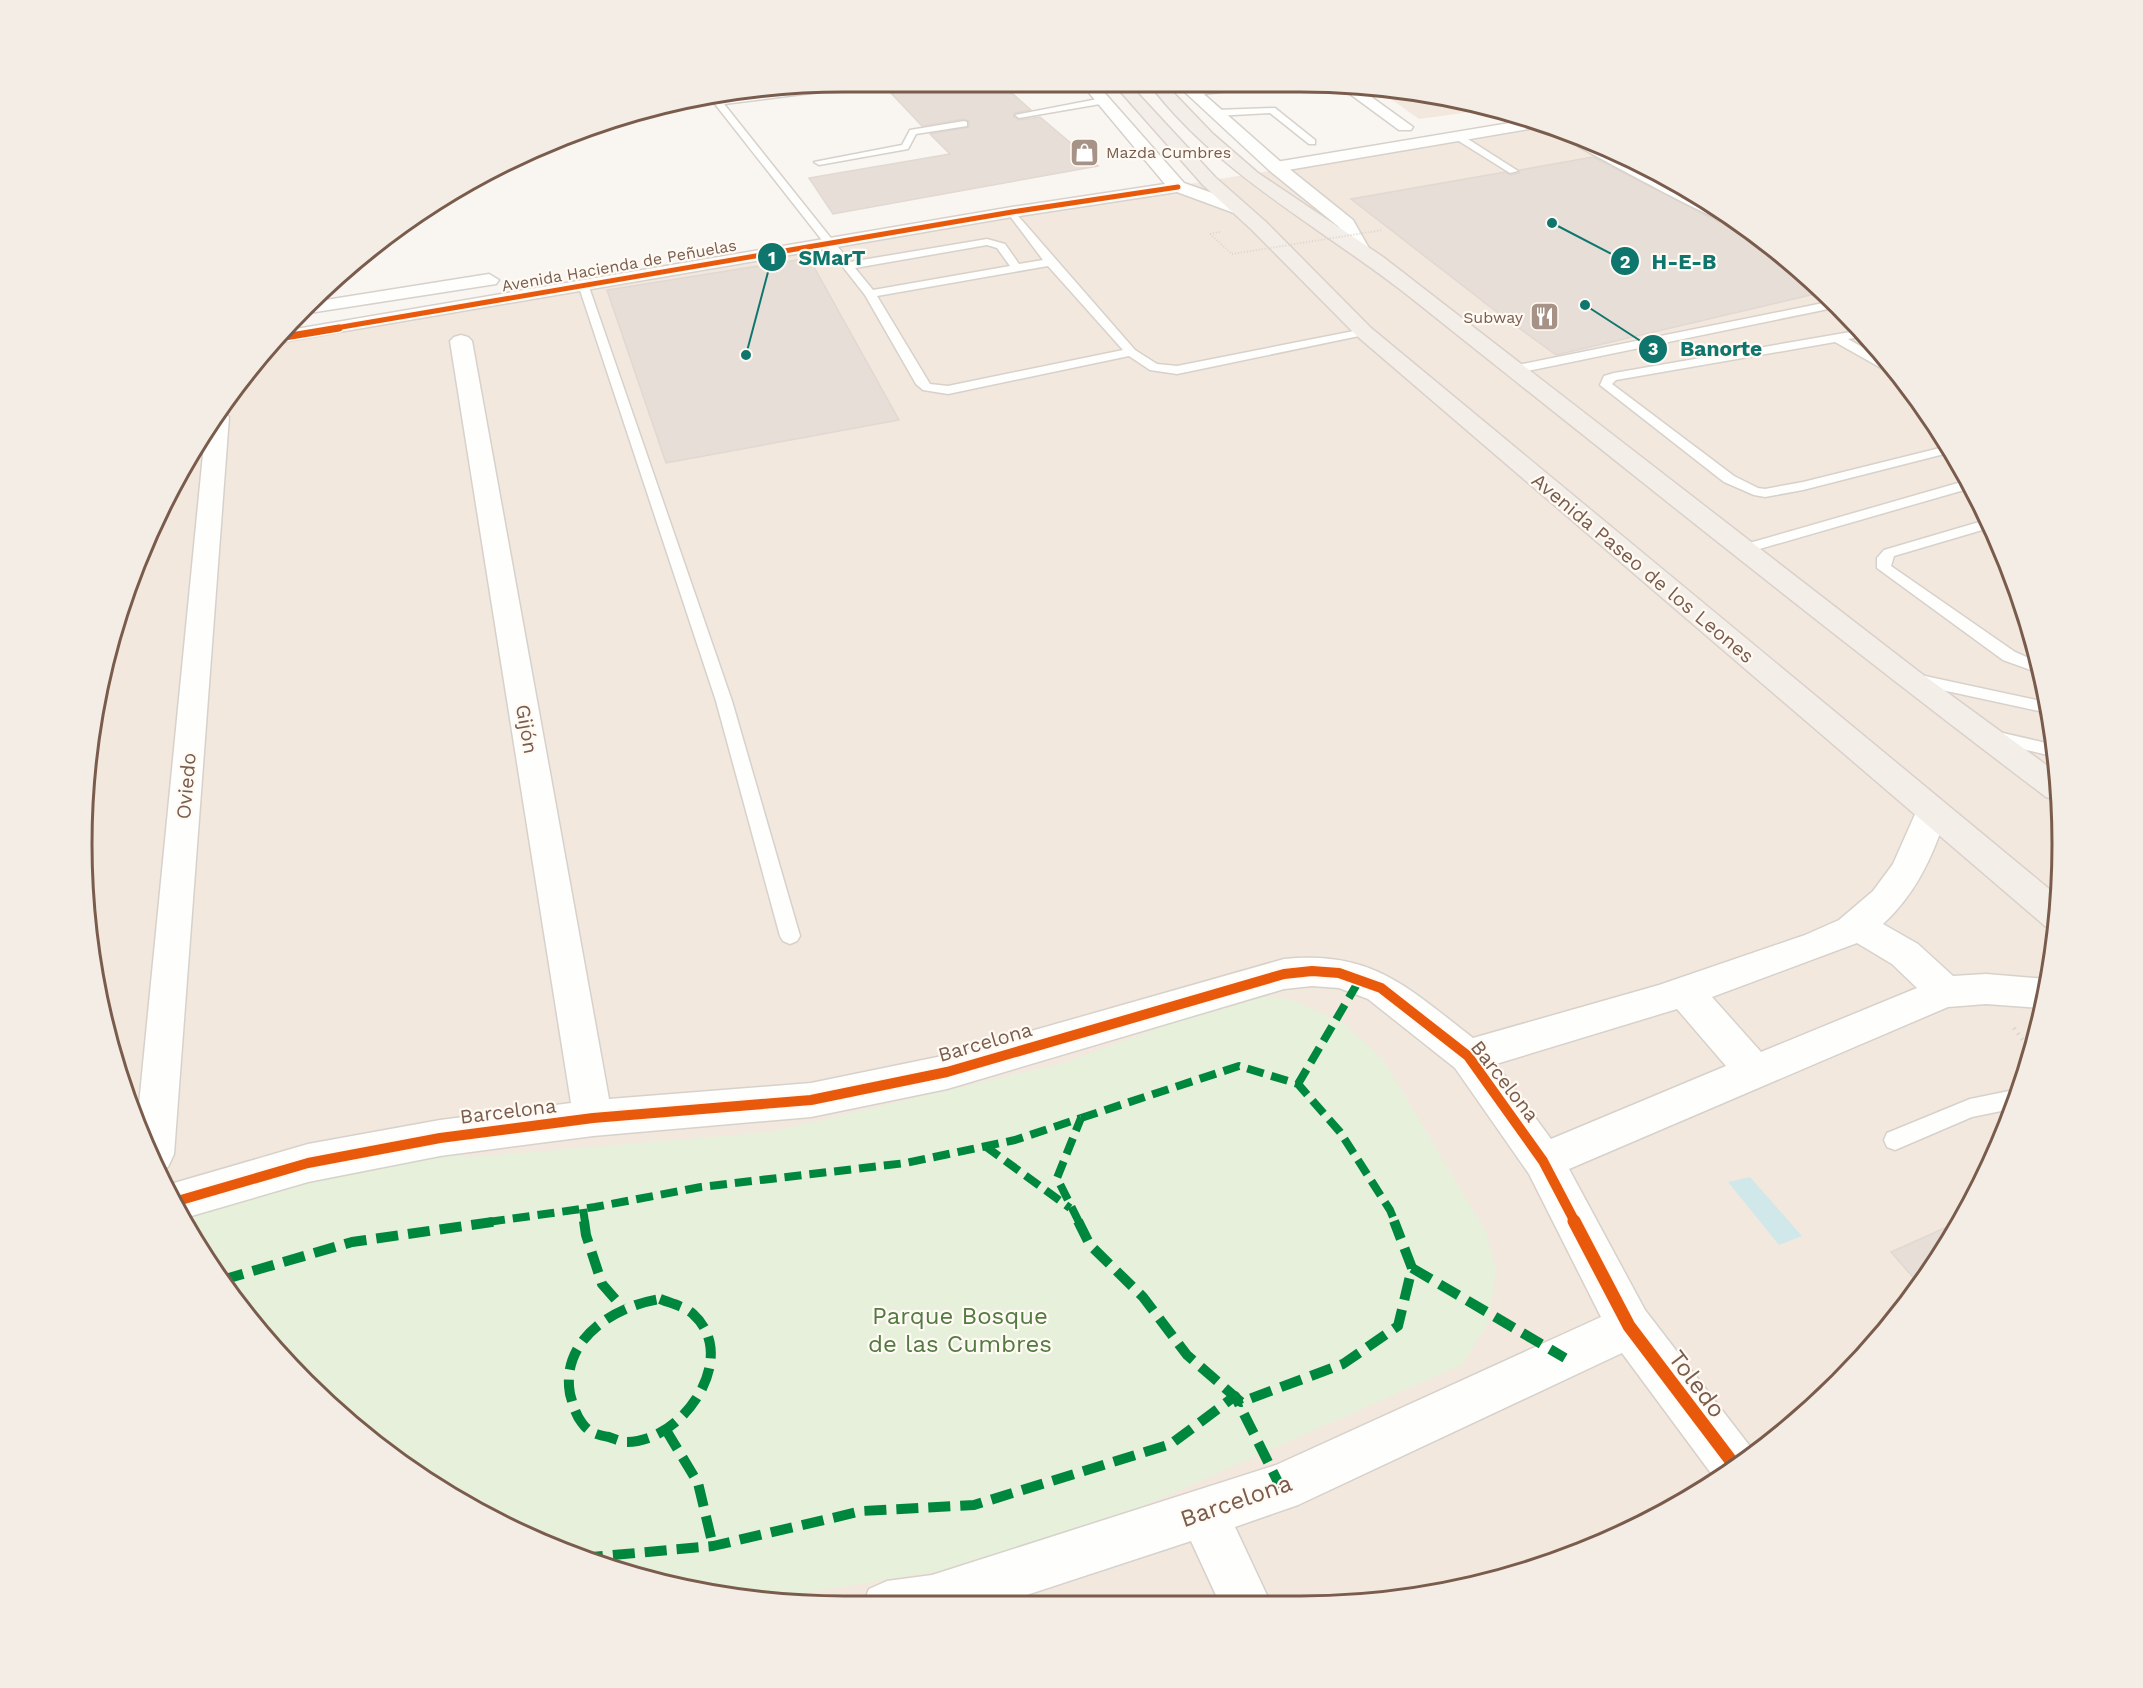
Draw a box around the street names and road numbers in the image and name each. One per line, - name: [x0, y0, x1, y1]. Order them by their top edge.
- street label: Avenida Hacienda de Peñuelas: [500, 235, 738, 296]
- street label: Avenida Paseo de los Leones: [1527, 468, 1759, 668]
- street label: Gijón: [511, 703, 543, 755]
- street label: Oviedo: [171, 752, 201, 820]
- street label: Barcelona: [935, 1017, 1035, 1067]
- street label: Barcelona: [1466, 1035, 1544, 1127]
- street label: Barcelona: [459, 1093, 557, 1129]
- street label: Toledo: [1663, 1345, 1731, 1423]
- street label: Barcelona: [1177, 1469, 1295, 1533]

